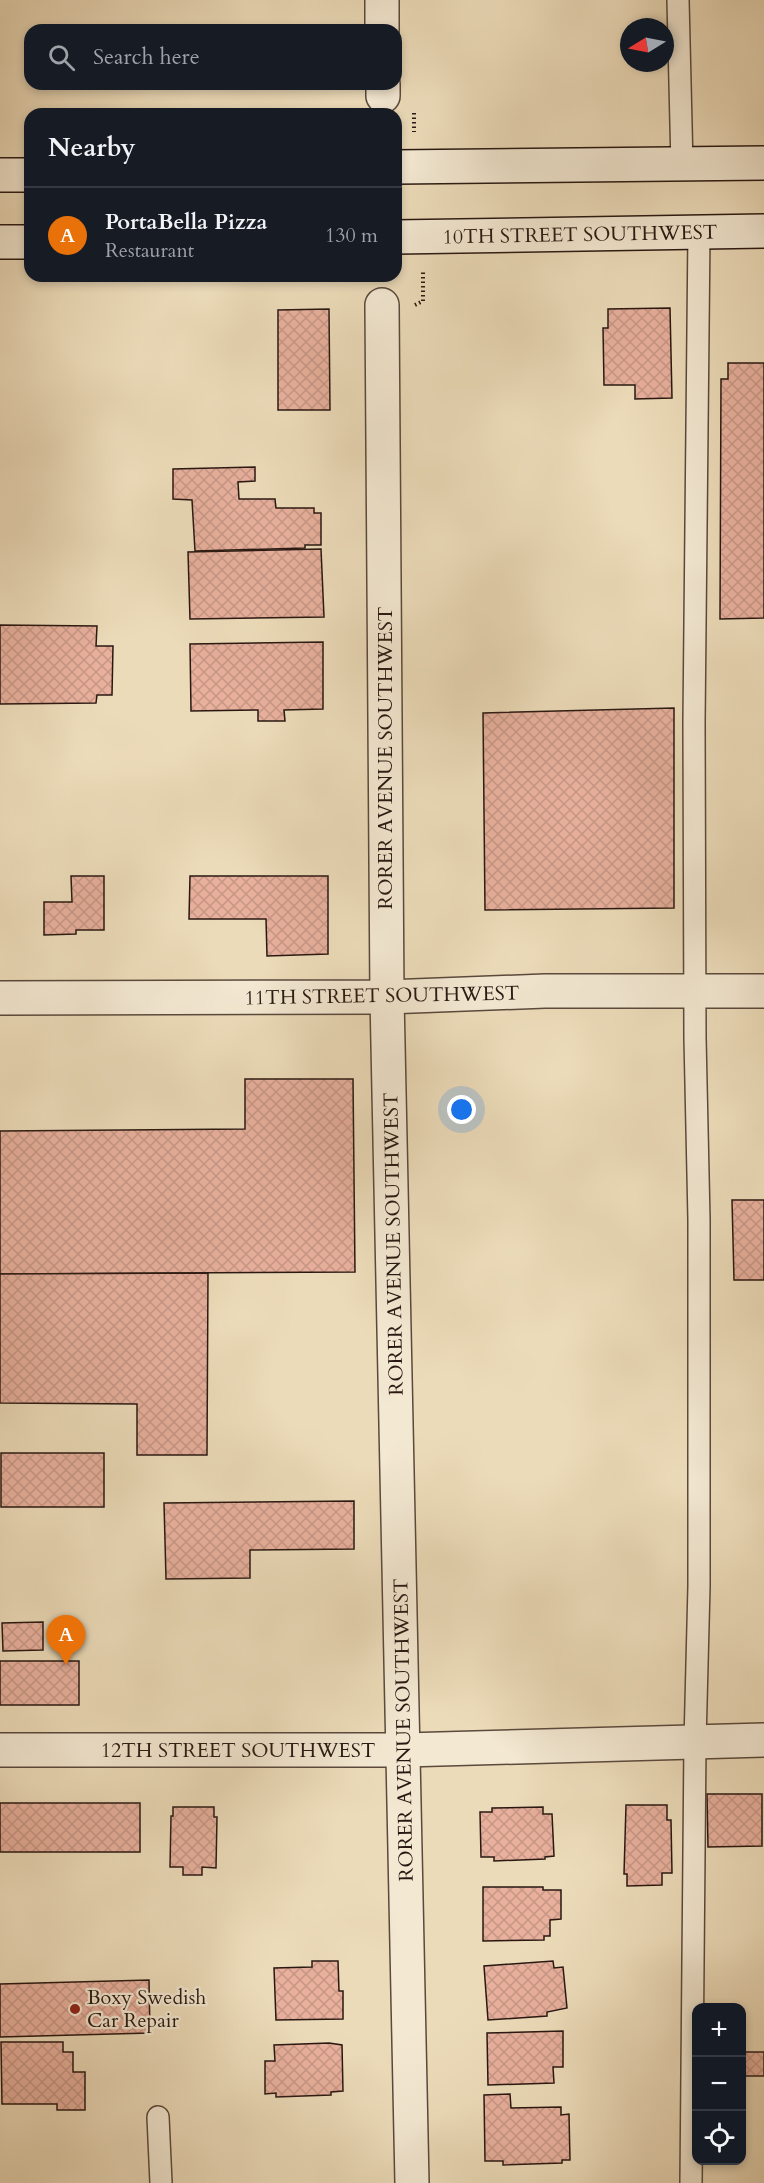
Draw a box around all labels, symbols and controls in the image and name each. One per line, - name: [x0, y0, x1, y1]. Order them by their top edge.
- north arrow: [620, 18, 674, 72]
- search box: [24, 24, 402, 90]
- icon: search: [45, 41, 78, 74]
- text: Search here: [93, 42, 200, 72]
- text: Nearby: [48, 130, 136, 165]
- text: PortaBella Pizza: [105, 207, 267, 237]
- street label: 10TH STREET SOUTHWEST: [442, 219, 718, 250]
- text: A: [60, 222, 75, 249]
- text: 130 m: [325, 222, 378, 249]
- text: Restaurant: [105, 237, 194, 264]
- street label: RORER AVENUE SOUTHWEST: [372, 606, 399, 910]
- street label: 11TH STREET SOUTHWEST: [244, 980, 520, 1011]
- street label: RORER AVENUE SOUTHWEST: [377, 1092, 410, 1396]
- your location: [447, 1095, 476, 1124]
- street label: RORER AVENUE SOUTHWEST: [387, 1578, 420, 1882]
- pin: A: [46, 1616, 86, 1665]
- street label: 12TH STREET SOUTHWEST: [101, 1737, 376, 1764]
- place label: Boxy Swedish Car Repair: [87, 1984, 206, 2034]
- marker: Boxy Swedish Car Repair: [68, 2002, 82, 2016]
- map controls: [692, 2003, 746, 2165]
- button: +: [692, 2003, 746, 2057]
- button: −: [692, 2057, 746, 2111]
- button: locate: [692, 2111, 746, 2165]

